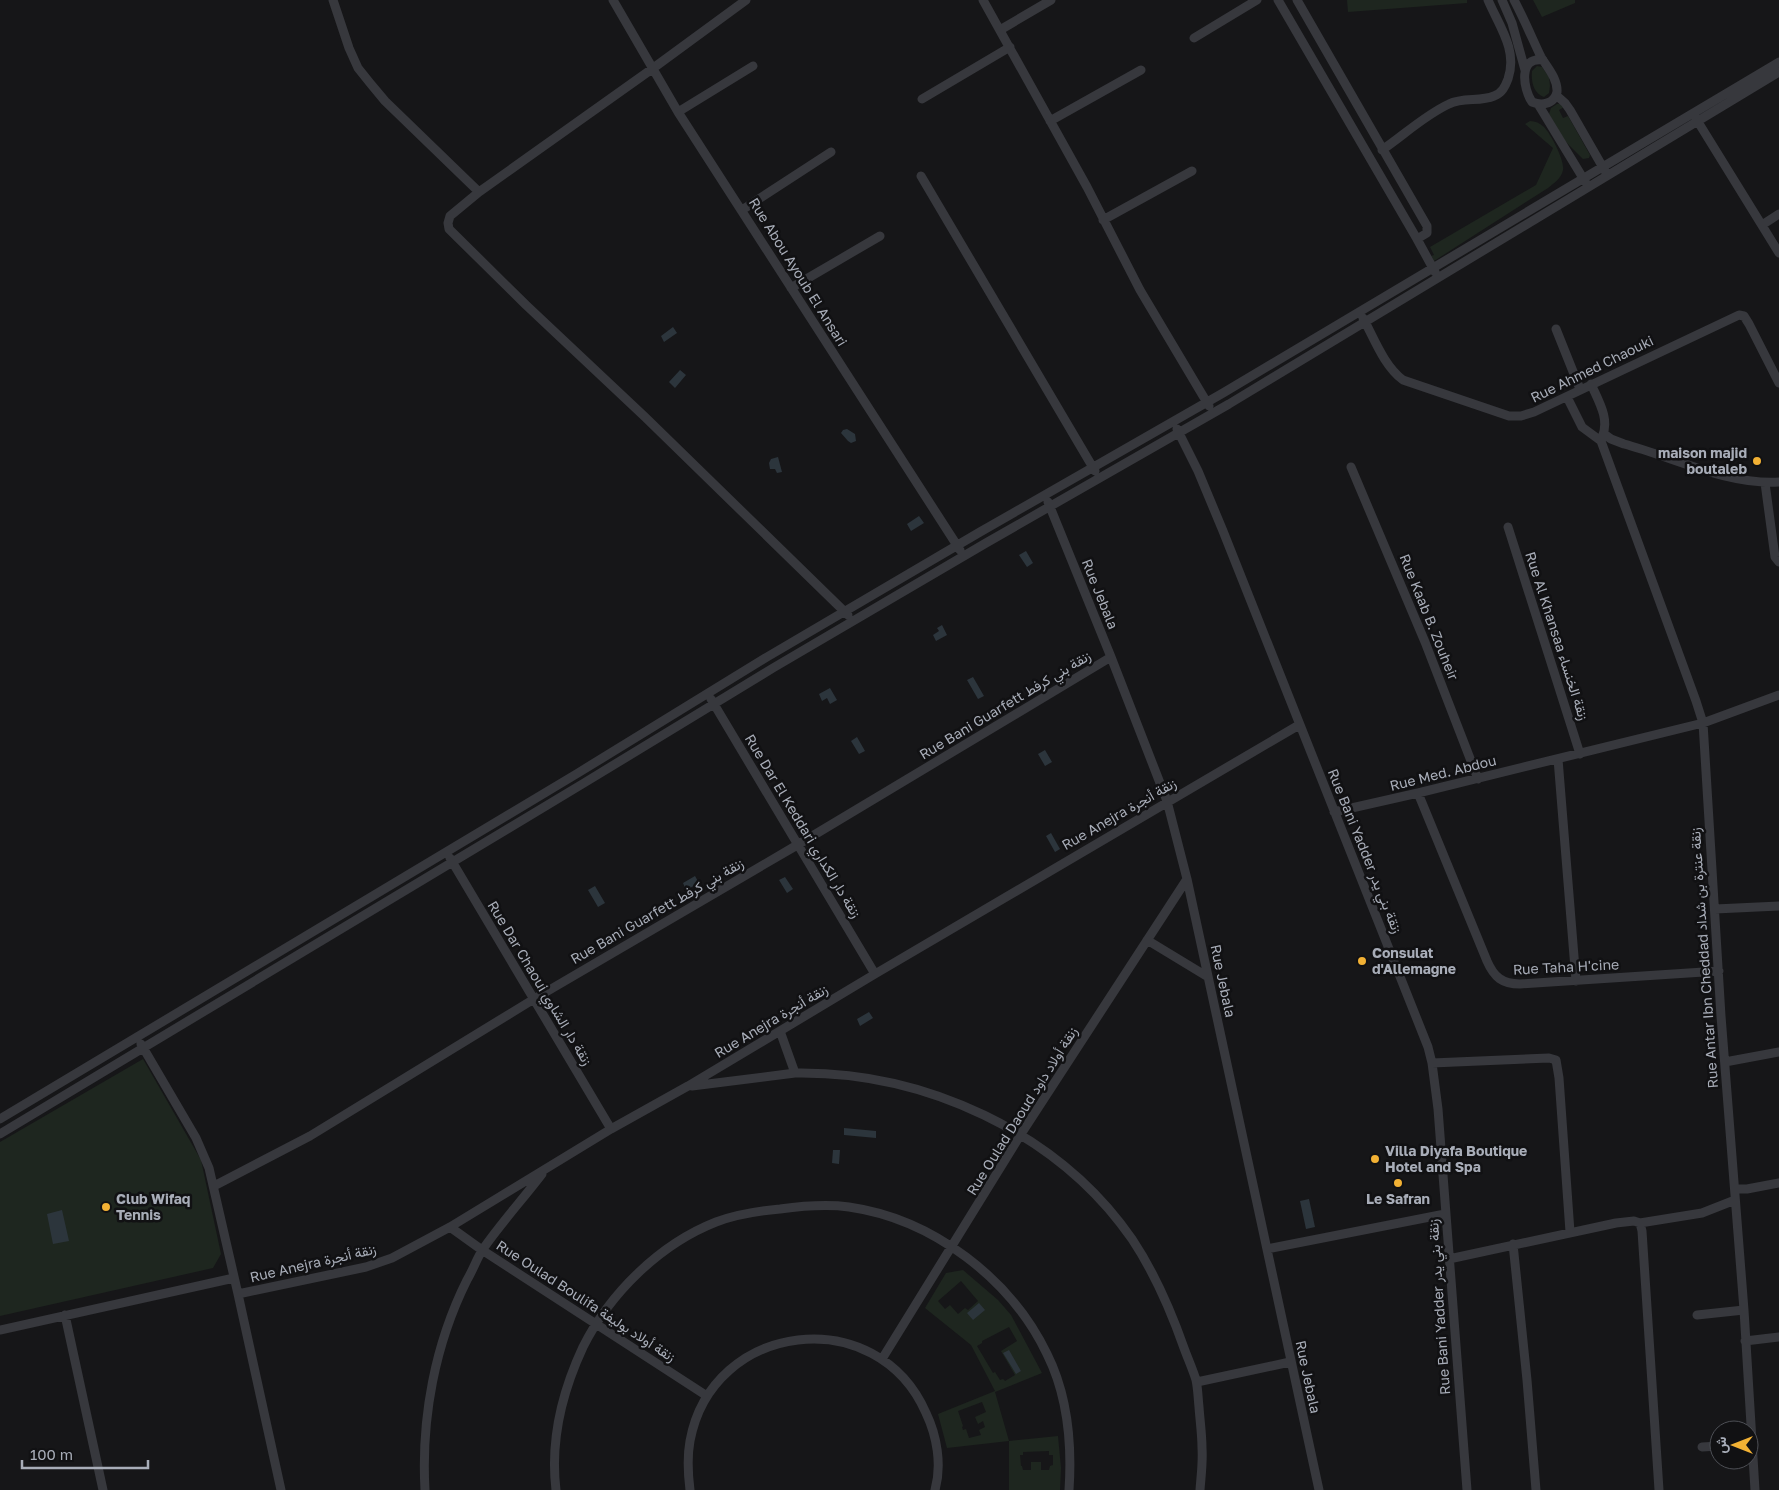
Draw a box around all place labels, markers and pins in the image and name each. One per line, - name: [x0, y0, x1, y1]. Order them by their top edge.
- place label: maison majid boutaleb: [1658, 444, 1747, 477]
- marker: maison majid boutaleb: [1751, 455, 1763, 467]
- place label: Consulat d'Allemagne: [1372, 944, 1456, 977]
- marker: Consulat d'Allemagne: [1356, 955, 1368, 967]
- place label: Villa Diyafa Boutique Hotel and Spa: [1385, 1142, 1527, 1175]
- marker: Villa Diyafa Boutique Hotel and Spa: [1369, 1153, 1381, 1165]
- marker: Le Safran: [1392, 1177, 1404, 1189]
- place label: Club Wifaq Tennis: [116, 1190, 190, 1223]
- place label: Le Safran: [1366, 1190, 1430, 1207]
- marker: Club Wifaq Tennis: [100, 1201, 112, 1213]

